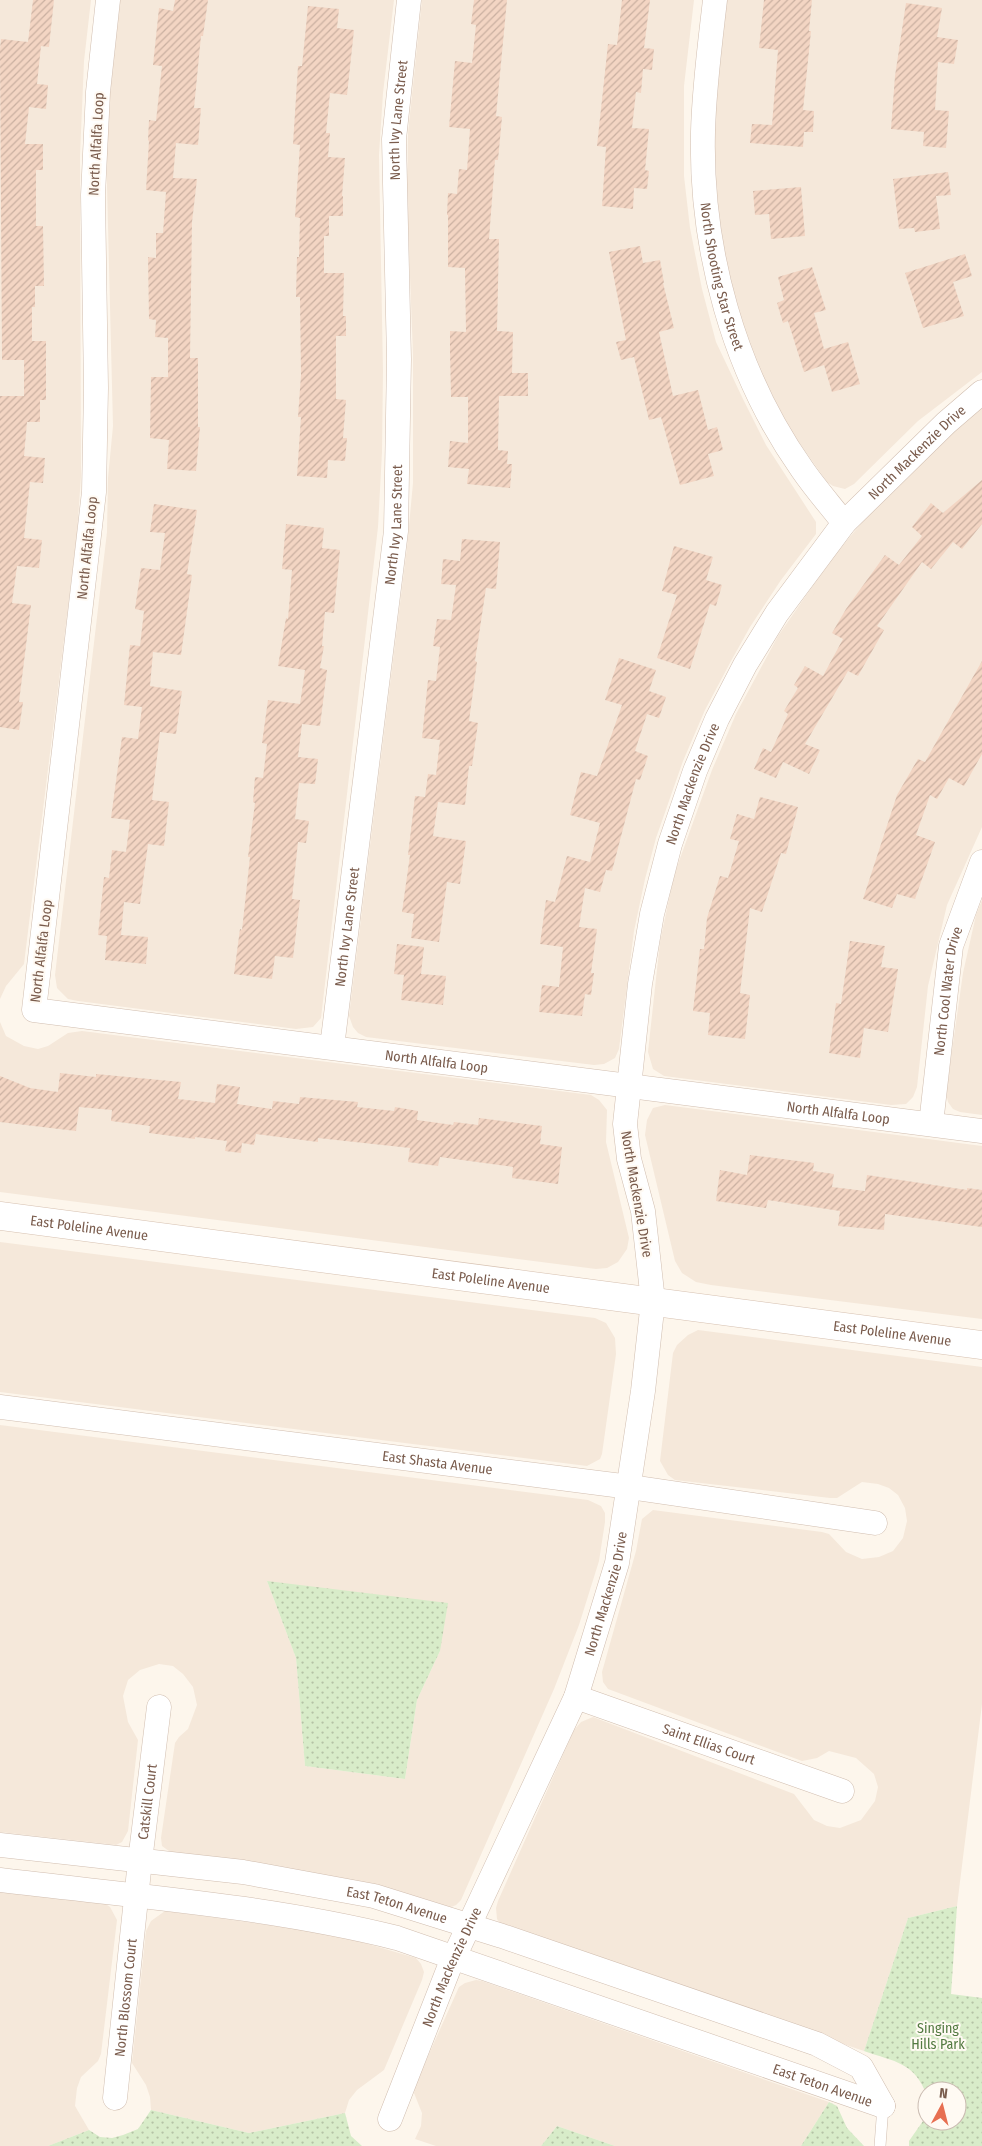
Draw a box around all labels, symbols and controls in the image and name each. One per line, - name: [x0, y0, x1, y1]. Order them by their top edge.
- street label: North Ivy Lane Street: [386, 59, 411, 180]
- street label: North Alfalfa Loop: [85, 92, 108, 196]
- street label: North Shooting Star Street: [697, 202, 747, 353]
- street label: North Mackenzie Drive: [865, 402, 969, 503]
- street label: North Ivy Lane Street: [381, 464, 406, 586]
- street label: North Alfalfa Loop: [74, 496, 101, 600]
- street label: North Mackenzie Drive: [662, 721, 723, 847]
- street label: North Ivy Lane Street: [332, 866, 363, 988]
- street label: North Alfalfa Loop: [27, 899, 56, 1004]
- street label: North Cool Water Drive: [931, 924, 966, 1057]
- street label: North Alfalfa Loop: [384, 1047, 489, 1077]
- street label: North Alfalfa Loop: [786, 1098, 891, 1128]
- street label: North Mackenzie Drive: [617, 1129, 656, 1259]
- street label: East Poleline Avenue: [29, 1212, 149, 1244]
- street label: East Poleline Avenue: [431, 1265, 551, 1297]
- street label: East Poleline Avenue: [832, 1318, 952, 1350]
- street label: East Shasta Avenue: [381, 1448, 494, 1478]
- street label: North Mackenzie Drive: [581, 1530, 631, 1658]
- street label: Saint Ellias Court: [660, 1720, 758, 1769]
- street label: Catskill Court: [135, 1763, 161, 1841]
- street label: East Teton Avenue: [345, 1883, 449, 1927]
- street label: North Mackenzie Drive: [419, 1905, 485, 2029]
- street label: North Blossom Court: [111, 1937, 141, 2058]
- park label: Singing Hills Park: [911, 2020, 965, 2053]
- street label: East Teton Avenue: [771, 2061, 875, 2111]
- north arrow: [917, 2081, 967, 2131]
- text: N: [938, 2085, 949, 2103]

